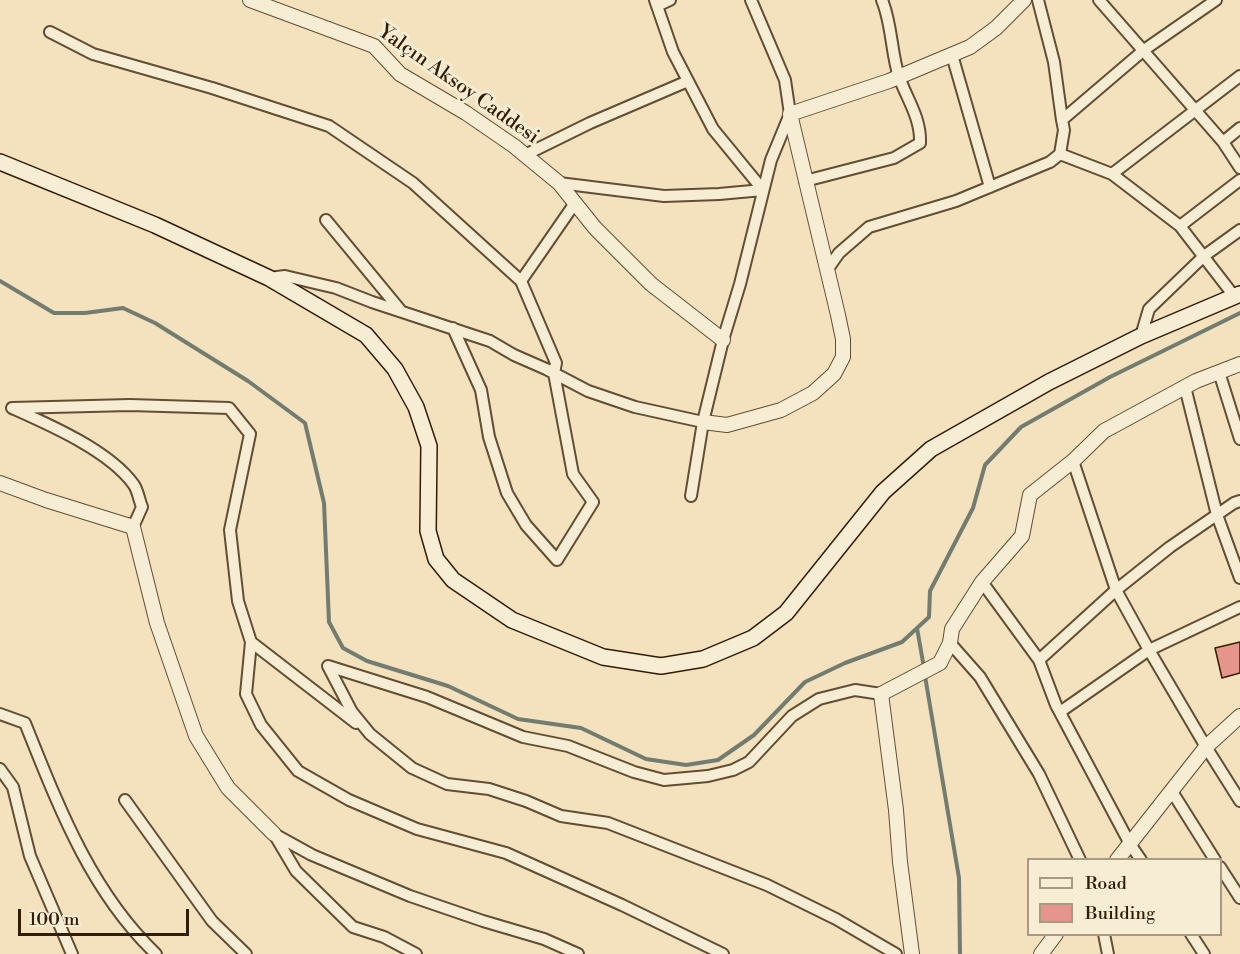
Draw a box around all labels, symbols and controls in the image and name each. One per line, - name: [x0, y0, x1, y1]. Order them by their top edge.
- street label: Yalçın Aksoy Caddesi: [373, 20, 543, 150]
- legend: [1027, 858, 1222, 936]
- text: Road: [1085, 872, 1127, 895]
- scale bar: [21, 897, 192, 935]
- text: Building: [1085, 902, 1155, 925]
- text: 100 m: [29, 908, 80, 931]

